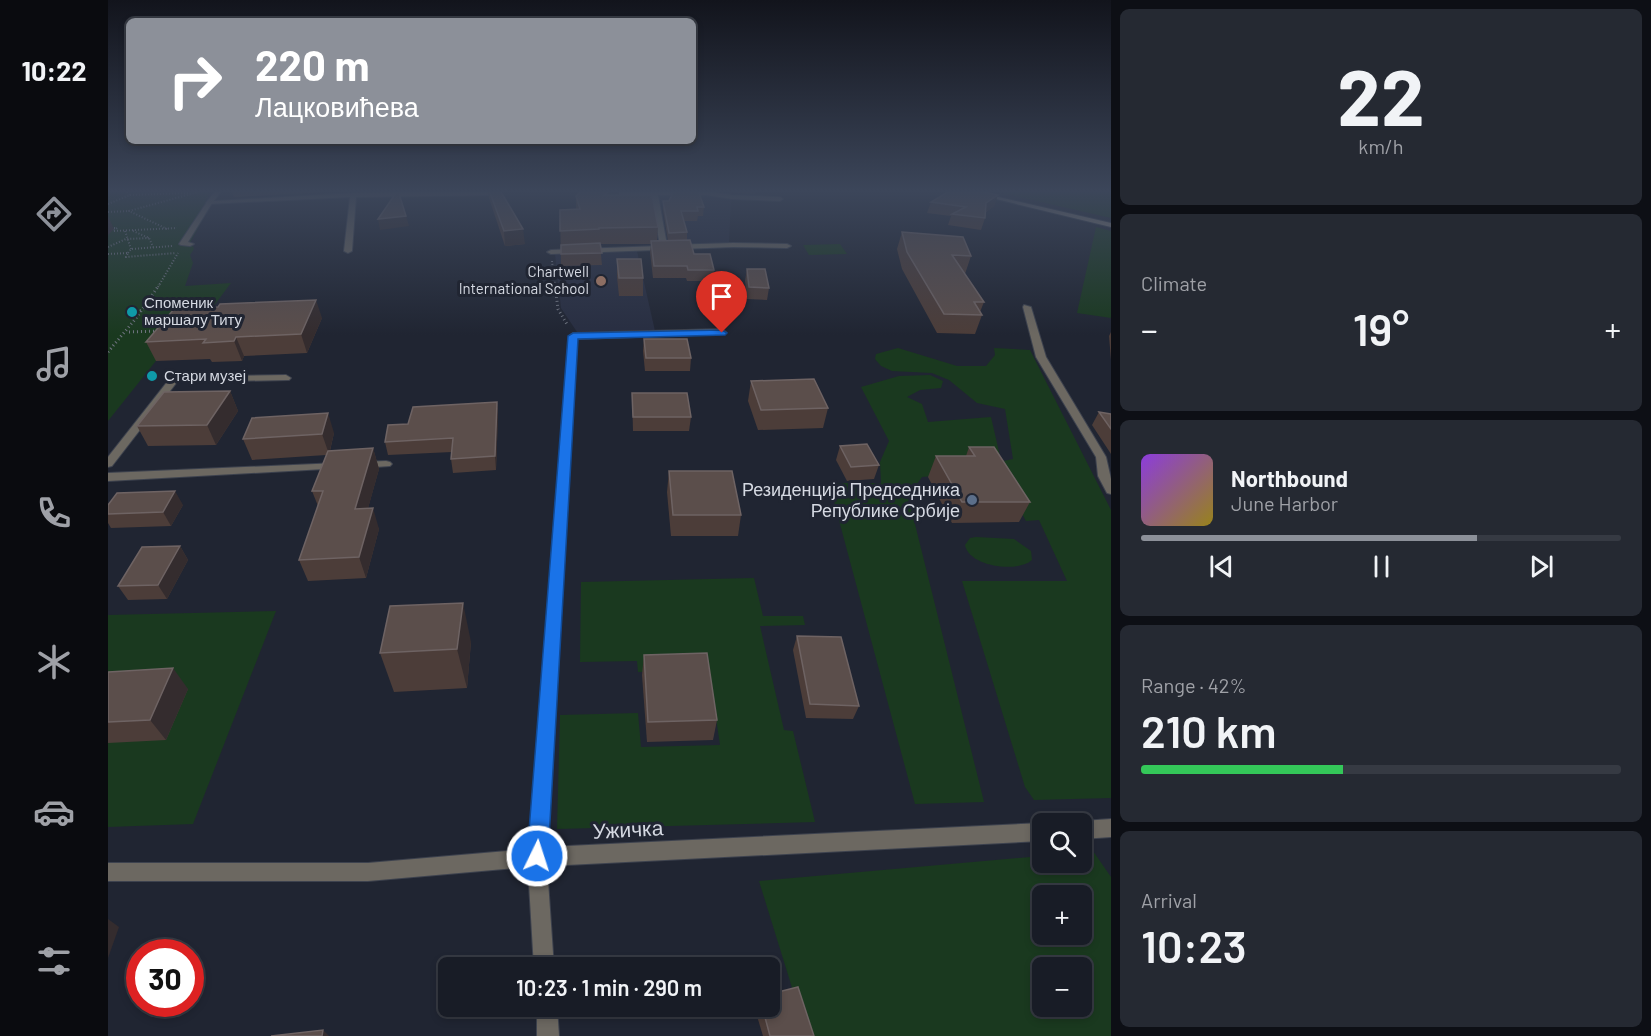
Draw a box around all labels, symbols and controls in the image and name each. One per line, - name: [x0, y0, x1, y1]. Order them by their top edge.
- text: 220 m: [255, 39, 369, 89]
- icon: right: [156, 42, 234, 120]
- text: 22: [1337, 48, 1425, 142]
- text: 10:22: [21, 54, 87, 86]
- text: Лацковићева: [255, 90, 419, 122]
- text: km/h: [1358, 134, 1404, 158]
- icon: directions: [33, 193, 75, 235]
- place label: Chartwell International School: [459, 262, 589, 297]
- pin: [696, 271, 747, 333]
- text: Climate: [1141, 271, 1207, 295]
- marker: Chartwell International School: [594, 274, 608, 288]
- icon: arrive: [705, 280, 738, 313]
- place label: Споменик маршалу Титу: [144, 293, 243, 328]
- text: 19°: [1353, 301, 1409, 355]
- marker: Споменик маршалу Титу: [125, 305, 139, 319]
- text: −: [1141, 309, 1158, 349]
- text: +: [1605, 309, 1621, 349]
- icon: music: [33, 343, 75, 385]
- place label: Стари музеј: [164, 366, 246, 384]
- marker: Стари музеј: [145, 369, 159, 383]
- text: Northbound: [1231, 465, 1348, 491]
- place label: Резиденција Председника Републике Србије: [742, 478, 961, 521]
- text: June Harbor: [1231, 491, 1338, 515]
- icon: phone: [33, 492, 75, 534]
- marker: Резиденција Председника Републике Србије: [965, 493, 979, 507]
- icon: previous: [1205, 550, 1238, 583]
- icon: pause: [1365, 550, 1398, 583]
- icon: next: [1525, 550, 1558, 583]
- icon: climate: [33, 641, 75, 683]
- text: Range · 42%: [1141, 673, 1247, 697]
- text: 210 km: [1141, 703, 1277, 757]
- icon: car: [33, 791, 75, 833]
- map controls: [1032, 813, 1092, 1017]
- button: search: [1032, 813, 1092, 873]
- street label: Ужичка: [592, 814, 664, 843]
- position arrow: [505, 824, 569, 888]
- button: +: [1032, 885, 1092, 945]
- text: Arrival: [1141, 888, 1197, 912]
- text: 10:23: [1141, 918, 1247, 972]
- speed limit sign: 30: [126, 939, 204, 1017]
- icon: filters: [33, 940, 75, 982]
- button: −: [1032, 957, 1092, 1017]
- text: 10:23 · 1 min · 290 m: [516, 974, 702, 1000]

